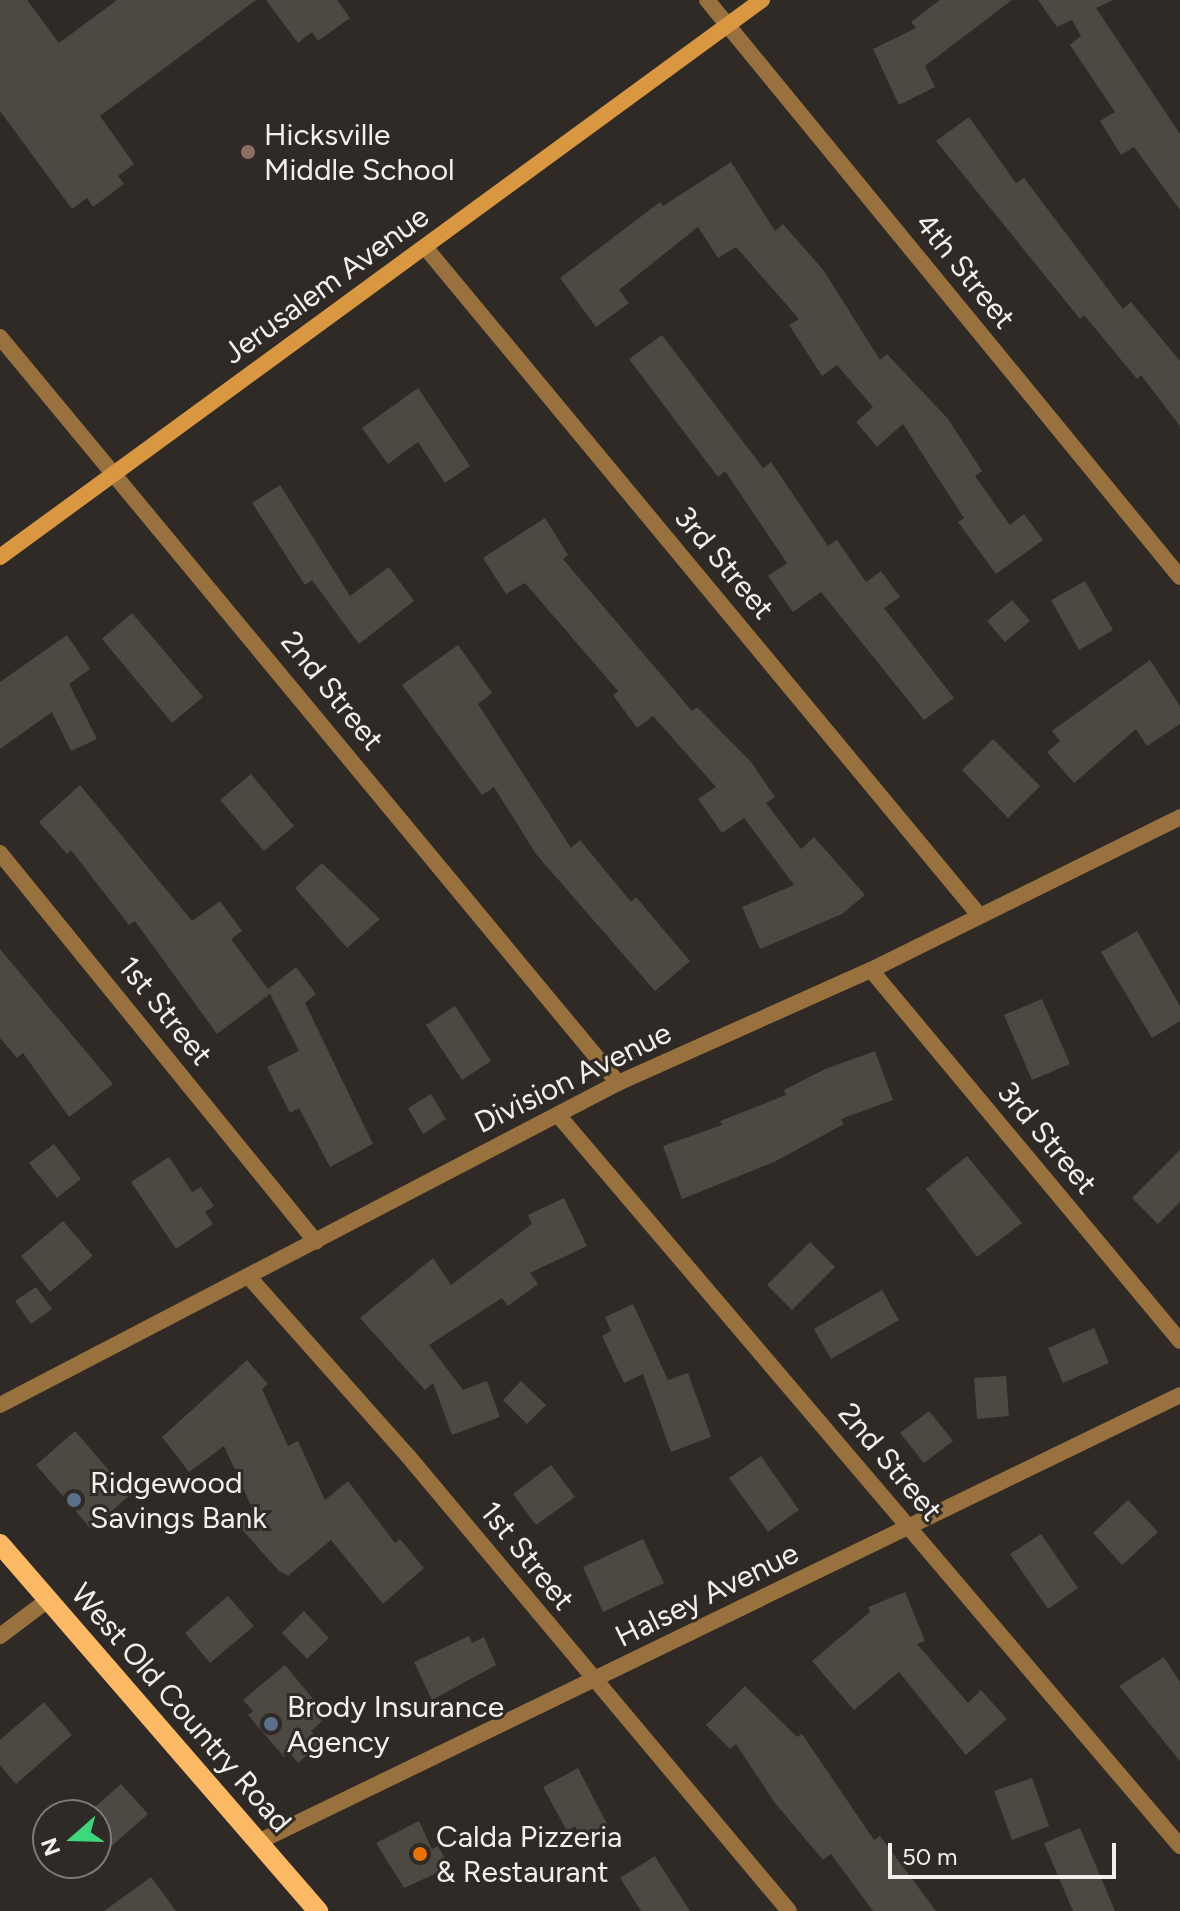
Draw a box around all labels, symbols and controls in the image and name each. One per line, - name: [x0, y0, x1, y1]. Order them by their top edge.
- place label: Hicksville Middle School: [264, 117, 455, 188]
- marker: Hicksville Middle School: [239, 143, 257, 161]
- street label: Jerusalem Avenue: [216, 198, 436, 372]
- street label: 4th Street: [908, 206, 1022, 336]
- street label: 3rd Street: [667, 500, 781, 626]
- street label: 2nd Street: [273, 624, 391, 758]
- street label: 1st Street: [110, 949, 220, 1073]
- street label: Division Avenue: [469, 1015, 677, 1141]
- street label: 3rd Street: [990, 1075, 1104, 1201]
- street label: 2nd Street: [830, 1396, 950, 1528]
- place label: Ridgewood Savings Bank: [90, 1465, 267, 1536]
- marker: Ridgewood Savings Bank: [65, 1491, 83, 1509]
- street label: 1st Street: [472, 1494, 582, 1618]
- street label: Halsey Avenue: [610, 1535, 804, 1655]
- street label: West Old Country Road: [63, 1576, 299, 1840]
- place label: Brody Insurance Agency: [287, 1689, 504, 1760]
- marker: Brody Insurance Agency: [262, 1715, 280, 1733]
- north arrow: [32, 1799, 112, 1879]
- place label: Calda Pizzeria & Restaurant: [436, 1819, 622, 1890]
- scale bar: [892, 1827, 1120, 1877]
- text: N: [35, 1834, 66, 1859]
- text: 50 m: [902, 1842, 958, 1871]
- marker: Calda Pizzeria & Restaurant: [411, 1845, 429, 1863]

